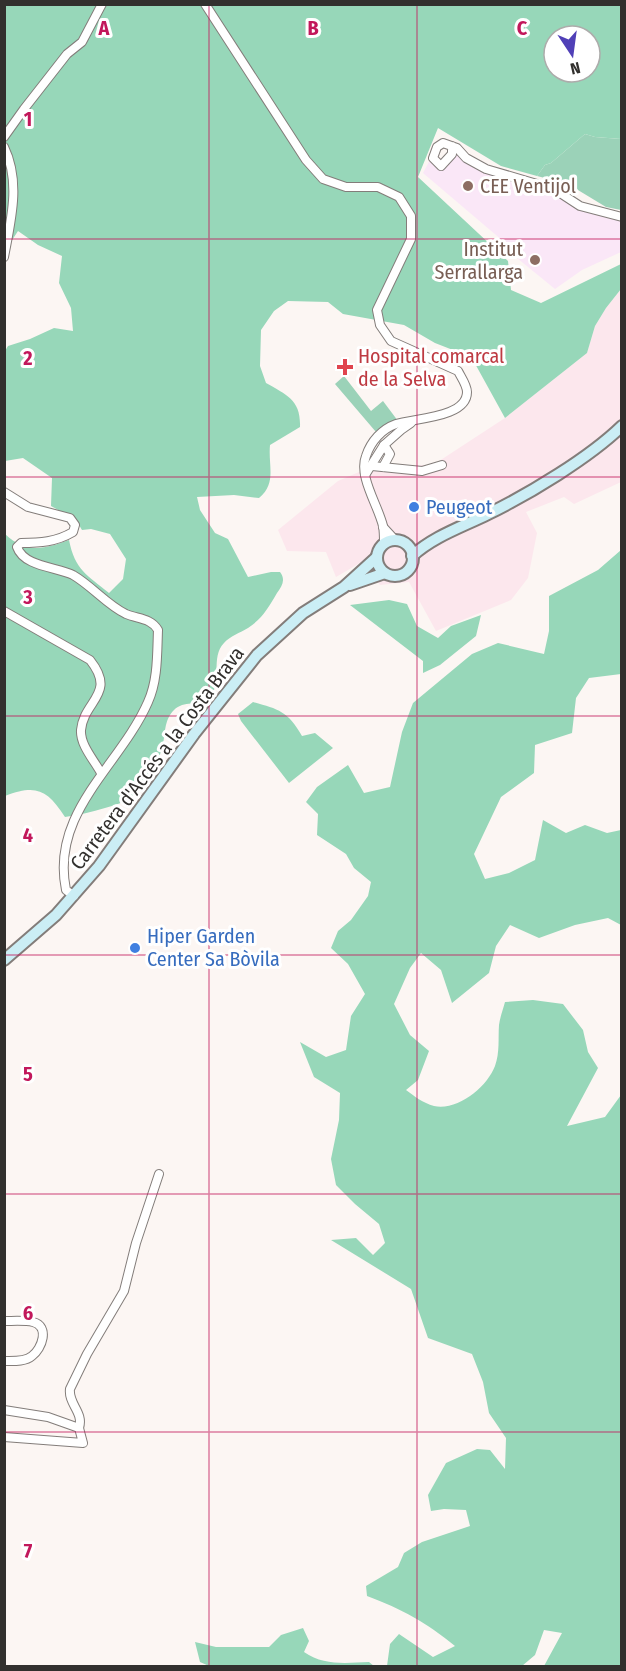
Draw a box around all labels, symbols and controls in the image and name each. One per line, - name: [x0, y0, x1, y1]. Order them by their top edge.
- text: A: [98, 16, 111, 40]
- text: B: [307, 16, 319, 40]
- text: C: [517, 16, 528, 40]
- north arrow: [542, 24, 602, 84]
- text: N: [568, 58, 582, 78]
- text: 1: [24, 107, 32, 131]
- place label: CEE Ventijol: [480, 174, 576, 198]
- marker: CEE Ventijol: [461, 179, 475, 193]
- place label: Institut Serrallarga: [434, 237, 523, 284]
- marker: Institut Serrallarga: [528, 253, 542, 267]
- place label: Hospital comarcal de la Selva: [358, 344, 504, 391]
- text: 2: [22, 346, 33, 370]
- marker: Hospital comarcal de la Selva: [336, 358, 354, 376]
- place label: Peugeot: [426, 495, 493, 519]
- marker: Peugeot: [407, 500, 421, 514]
- text: 3: [22, 585, 33, 609]
- street label: Carretera d'Accés a la Costa Brava: [65, 642, 249, 874]
- text: 4: [23, 823, 33, 847]
- place label: Hiper Garden Center Sa Bòvila: [147, 924, 280, 971]
- marker: Hiper Garden Center Sa Bòvila: [128, 941, 142, 955]
- text: 5: [23, 1062, 33, 1086]
- text: 6: [23, 1301, 33, 1325]
- text: 7: [24, 1539, 33, 1563]

